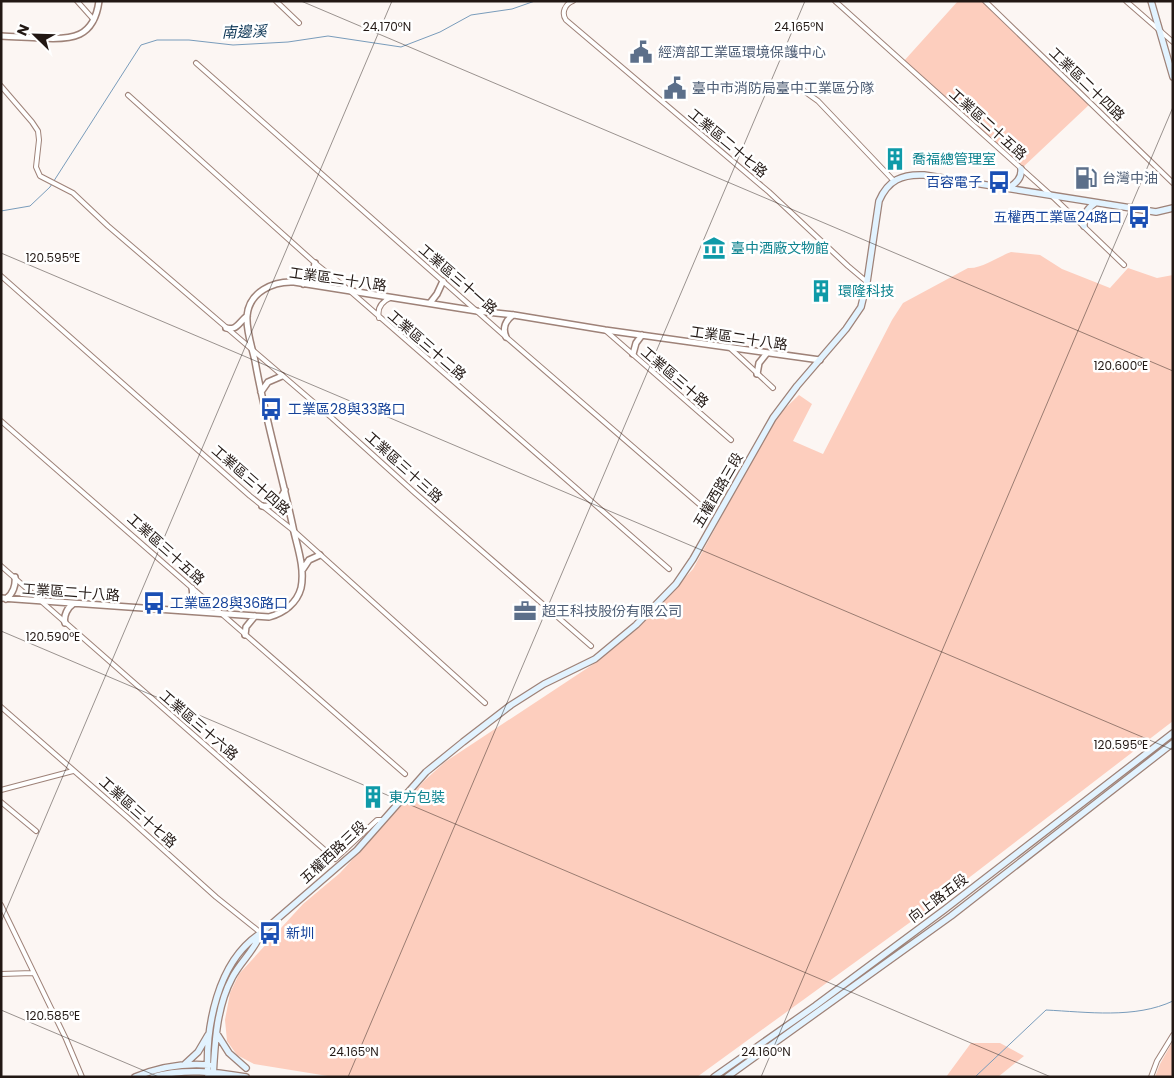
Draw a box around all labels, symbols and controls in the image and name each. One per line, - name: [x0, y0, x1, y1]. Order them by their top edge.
- north arrow: [10, 10, 60, 60]
- text: 24.170°N: [363, 18, 411, 35]
- text: 24.165°N: [774, 18, 824, 35]
- water label: 南邊溪: [221, 20, 269, 43]
- text: N: [12, 21, 34, 39]
- public building icon: 經濟部工業區環境保護中心: [628, 39, 654, 65]
- place label: 經濟部工業區環境保護中心: [658, 42, 826, 62]
- street label: 工業區二十四路: [1045, 43, 1129, 125]
- public building icon: 臺中市消防局臺中工業區分隊: [662, 75, 688, 101]
- place label: 臺中市消防局臺中工業區分隊: [692, 78, 874, 98]
- street label: 工業區二十五路: [945, 84, 1031, 164]
- street label: 工業區二十七路: [684, 104, 772, 182]
- building icon: 喬福總管理室: [882, 146, 908, 172]
- place label: 喬福總管理室: [912, 149, 996, 169]
- fuel station icon: 台灣中油: [1073, 165, 1099, 191]
- place label: 台灣中油: [1102, 168, 1158, 188]
- bus stop icon: 百容電子: [986, 169, 1012, 195]
- place label: 百容電子: [926, 172, 982, 192]
- bus stop icon: 五權西工業區24路口: [1126, 204, 1152, 230]
- place label: 五權西工業區24路口: [993, 207, 1122, 227]
- museum icon: 臺中酒廠文物館: [701, 235, 727, 261]
- place label: 臺中酒廠文物館: [731, 238, 829, 258]
- street label: 工業區三十一路: [414, 239, 502, 319]
- text: 120.595°E: [26, 249, 80, 266]
- street label: 工業區二十八路: [288, 262, 388, 296]
- building icon: 環隆科技: [808, 278, 834, 304]
- place label: 環隆科技: [838, 281, 894, 301]
- street label: 工業區三十二路: [383, 305, 471, 385]
- street label: 工業區二十八路: [689, 321, 789, 355]
- street label: 工業區三十路: [637, 342, 713, 412]
- text: 120.600°E: [1094, 357, 1148, 374]
- bus stop icon: 工業區28與33路口: [258, 396, 284, 422]
- place label: 工業區28與33路口: [288, 399, 405, 419]
- street label: 工業區三十三路: [361, 427, 447, 507]
- street label: 工業區三十四路: [207, 440, 295, 520]
- street label: 五權西路三段: [688, 449, 748, 531]
- street label: 工業區三十五路: [123, 509, 209, 589]
- street label: 工業區二十八路: [21, 579, 121, 605]
- bus stop icon: 工業區28與36路口: [141, 590, 167, 616]
- place label: 工業區28與36路口: [170, 593, 288, 613]
- office icon: 超王科技股份有限公司: [512, 598, 538, 624]
- place label: 超王科技股份有限公司: [542, 601, 682, 621]
- text: 120.590°E: [26, 628, 80, 645]
- street label: 工業區三十六路: [155, 685, 243, 765]
- text: 120.595°E: [1094, 736, 1148, 753]
- street label: 工業區三十七路: [95, 772, 181, 852]
- building icon: 東方包裝: [360, 784, 386, 810]
- place label: 東方包裝: [389, 787, 445, 807]
- street label: 五權西路三段: [295, 816, 371, 888]
- street label: 向上路五段: [904, 869, 972, 927]
- bus stop icon: 新圳: [257, 920, 283, 946]
- place label: 新圳: [286, 923, 314, 943]
- text: 120.585°E: [26, 1007, 80, 1024]
- text: 24.165°N: [329, 1043, 379, 1060]
- text: 24.160°N: [741, 1043, 791, 1060]

